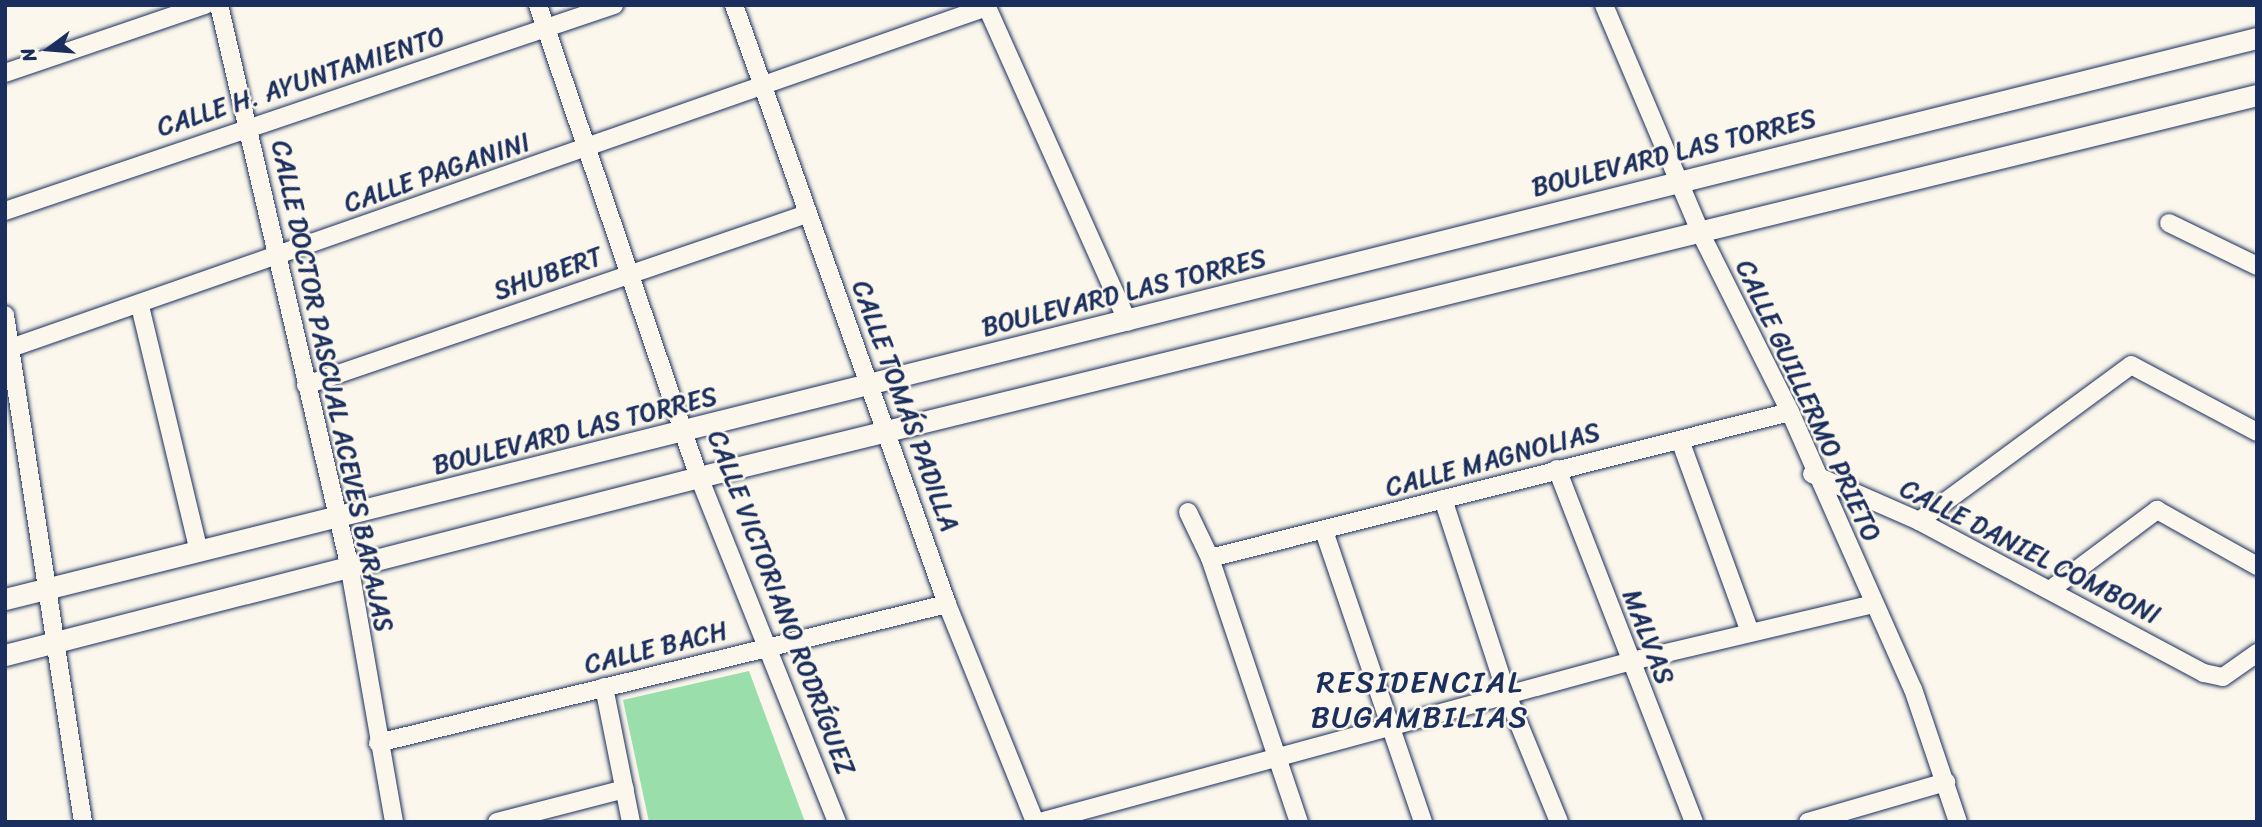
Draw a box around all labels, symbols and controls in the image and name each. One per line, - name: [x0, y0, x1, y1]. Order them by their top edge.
- north arrow: [14, 14, 84, 84]
- street label: CALLE H. AYUNTAMIENTO: [154, 21, 448, 143]
- text: N: [11, 44, 46, 66]
- street label: BOULEVARD LAS TORRES: [1528, 102, 1820, 204]
- street label: CALLE PAGANINI: [339, 126, 535, 220]
- street label: CALLE DOCTOR PASCUAL ACEVES BARAJAS: [264, 136, 400, 636]
- street label: SHUBERT: [490, 241, 606, 307]
- street label: BOULEVARD LAS TORRES: [978, 242, 1270, 344]
- street label: CALLE GUILLERMO PRIETO: [1729, 256, 1887, 546]
- street label: CALLE TOMÁS PADILLA: [845, 276, 965, 536]
- street label: BOULEVARD LAS TORRES: [429, 380, 721, 482]
- street label: CALLE MAGNOLIAS: [1382, 416, 1604, 504]
- street label: CALLE VICTORIANO RODRÍGUEZ: [700, 425, 862, 781]
- street label: CALLE DANIEL COMBONI: [1896, 473, 2164, 631]
- street label: MALVAS: [1616, 585, 1680, 689]
- street label: CALLE BACH: [581, 615, 731, 681]
- district label: RESIDENCIAL BUGAMBILIAS: [1315, 664, 1525, 734]

